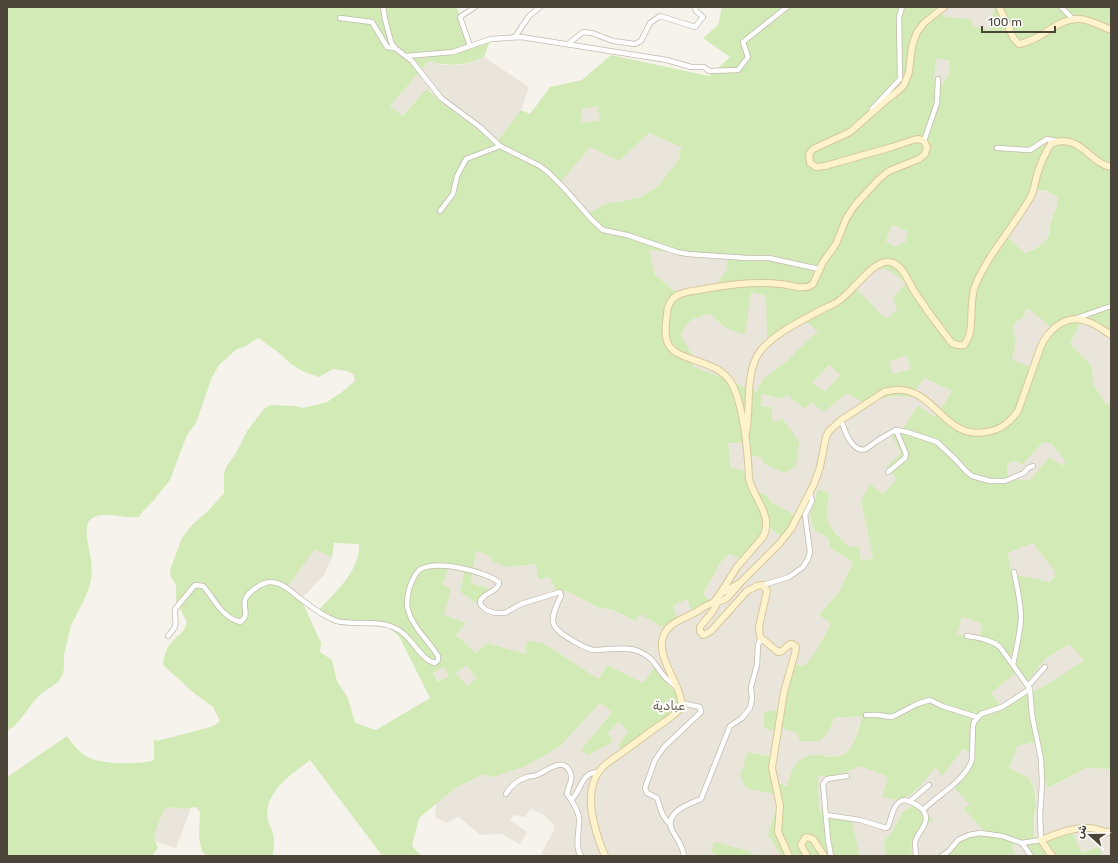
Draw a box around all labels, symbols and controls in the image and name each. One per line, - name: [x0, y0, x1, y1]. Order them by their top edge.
- scale bar: [982, 8, 1055, 34]
- text: 100 m: [988, 15, 1022, 29]
- district label: عبادية: [653, 698, 685, 713]
- north arrow: [1070, 815, 1110, 855]
- text: ش: [1073, 823, 1090, 840]

